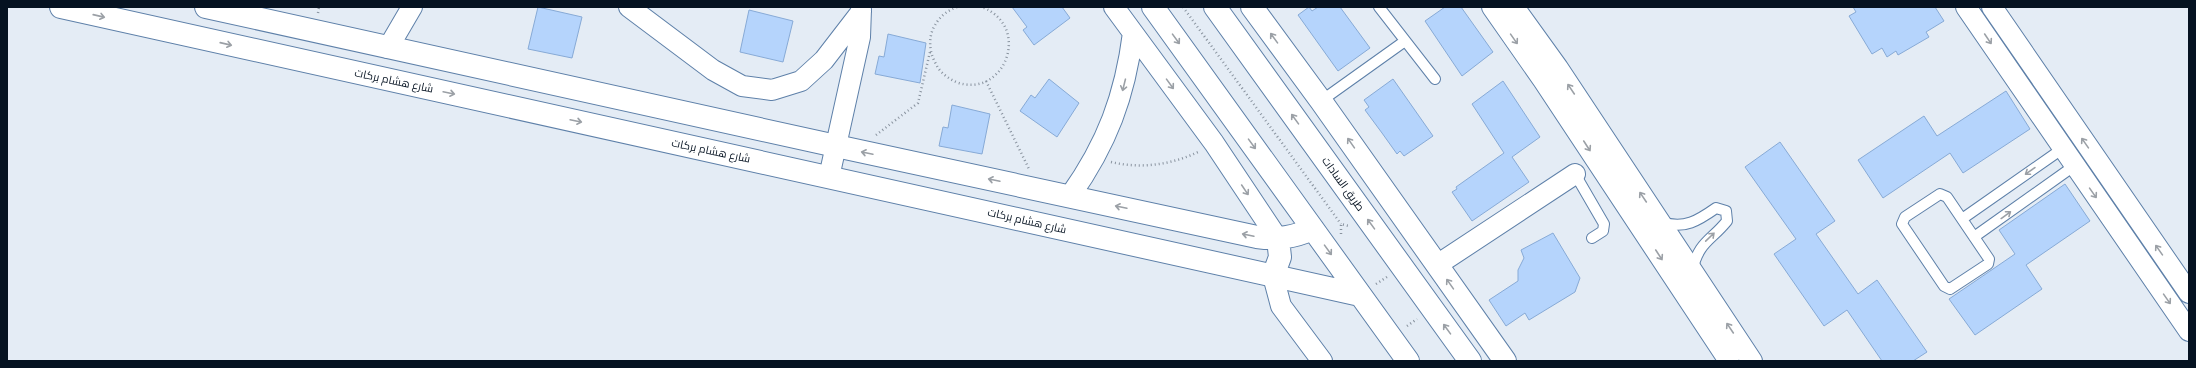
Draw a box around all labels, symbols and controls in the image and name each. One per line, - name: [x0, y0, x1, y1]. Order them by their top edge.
- one-way arrow: [92, 12, 105, 20]
- one-way arrow: [1172, 33, 1180, 44]
- one-way arrow: [1270, 33, 1279, 44]
- one-way arrow: [1510, 33, 1518, 44]
- one-way arrow: [1984, 33, 1992, 45]
- one-way arrow: [219, 41, 232, 49]
- street label: شارع هشام بركات: [353, 66, 435, 97]
- one-way arrow: [1166, 78, 1174, 89]
- one-way arrow: [1119, 79, 1127, 92]
- one-way arrow: [1567, 83, 1575, 94]
- one-way arrow: [442, 90, 455, 98]
- one-way arrow: [1291, 113, 1299, 124]
- one-way arrow: [569, 118, 582, 126]
- street label: شارع هشام بركات: [670, 136, 752, 167]
- one-way arrow: [2081, 137, 2089, 148]
- one-way arrow: [1248, 138, 1256, 149]
- one-way arrow: [1347, 138, 1355, 149]
- one-way arrow: [1583, 141, 1591, 152]
- one-way arrow: [860, 149, 873, 157]
- street label: طريق السادات: [1319, 154, 1367, 214]
- one-way arrow: [2025, 167, 2036, 175]
- one-way arrow: [988, 176, 1001, 184]
- one-way arrow: [1241, 184, 1249, 195]
- one-way arrow: [2089, 187, 2097, 198]
- one-way arrow: [1639, 192, 1647, 203]
- one-way arrow: [1115, 202, 1128, 210]
- street label: شارع هشام بركات: [986, 206, 1068, 237]
- one-way arrow: [2000, 211, 2011, 219]
- one-way arrow: [1367, 219, 1375, 230]
- one-way arrow: [1242, 230, 1255, 238]
- one-way arrow: [1705, 232, 1715, 242]
- one-way arrow: [1324, 244, 1332, 255]
- one-way arrow: [2155, 244, 2163, 255]
- one-way arrow: [1655, 249, 1663, 260]
- one-way arrow: [1446, 278, 1454, 289]
- one-way arrow: [2163, 293, 2171, 304]
- one-way arrow: [1726, 323, 1735, 334]
- one-way arrow: [1443, 324, 1452, 335]

